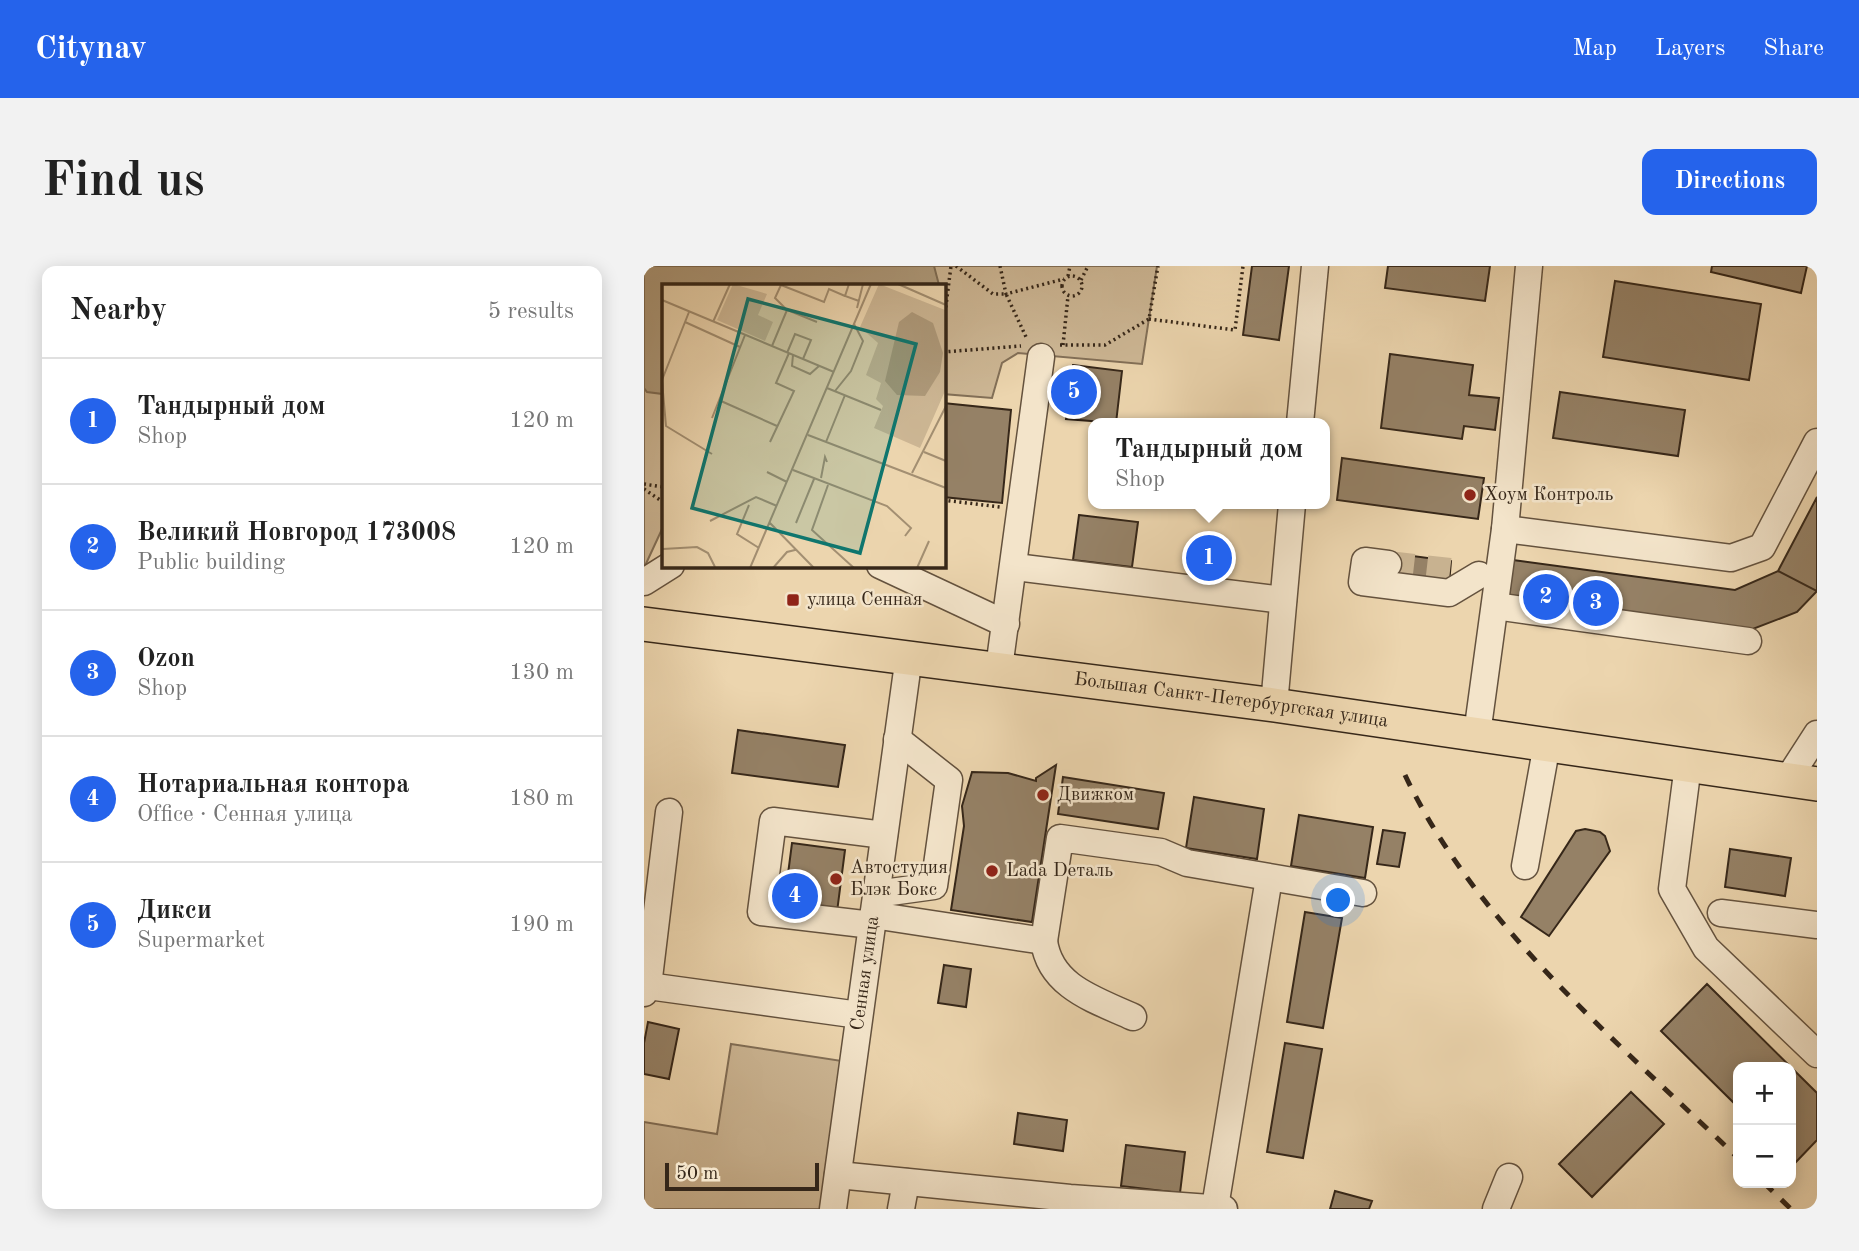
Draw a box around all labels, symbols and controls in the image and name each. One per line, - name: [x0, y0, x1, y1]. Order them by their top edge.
- text: Citynav: [35, 33, 147, 66]
- text: Map: [1573, 37, 1617, 61]
- text: Layers: [1655, 37, 1725, 61]
- text: Share: [1763, 37, 1824, 61]
- button: Directions: [1642, 149, 1817, 215]
- text: Find us: [42, 158, 205, 207]
- inset map: [662, 284, 945, 567]
- text: Nearby: [70, 296, 167, 326]
- text: 5 results: [488, 300, 574, 323]
- pin: 5: [1051, 366, 1097, 418]
- text: Тандырный дом: [137, 394, 325, 420]
- text: 1: [86, 409, 100, 432]
- text: 120 m: [509, 409, 574, 432]
- popup: [1088, 418, 1330, 509]
- text: Shop: [137, 425, 187, 448]
- text: Тандырный дом: [1115, 437, 1303, 463]
- text: Shop: [1115, 468, 1165, 491]
- place label: Хоум Контроль: [1484, 486, 1613, 505]
- marker: Хоум Контроль: [1462, 487, 1478, 503]
- text: Великий Новгород 173008: [137, 520, 456, 546]
- pin: 1: [1186, 532, 1232, 584]
- text: 2: [86, 535, 100, 558]
- text: 120 m: [509, 535, 574, 558]
- text: Public building: [137, 551, 285, 574]
- pin: 2: [1523, 571, 1569, 623]
- pin: 3: [1573, 577, 1619, 629]
- place label: улица Сенная: [807, 591, 923, 610]
- marker: улица Сенная: [785, 592, 801, 608]
- text: Ozon: [137, 646, 195, 672]
- text: 3: [86, 661, 100, 684]
- text: 130 m: [509, 661, 574, 684]
- street label: Большая Санкт-Петербургская улица: [1073, 670, 1390, 731]
- text: Shop: [137, 677, 187, 700]
- text: Нотариальная контора: [137, 772, 409, 798]
- place label: Движком: [1057, 786, 1134, 805]
- text: 4: [86, 787, 100, 810]
- text: 180 m: [509, 787, 574, 810]
- marker: Движком: [1035, 787, 1051, 803]
- text: Office · Сенная улица: [137, 803, 353, 826]
- place label: Автостудия Блэк Бокс: [850, 859, 948, 900]
- place label: Lada Dеталь: [1006, 862, 1113, 881]
- marker: Lada Dеталь: [984, 863, 1000, 879]
- pin: 4: [772, 870, 818, 922]
- marker: Автостудия Блэк Бокс: [828, 871, 844, 887]
- your location: [1321, 883, 1355, 917]
- text: Дикси: [137, 898, 212, 924]
- text: 5: [86, 913, 100, 936]
- text: 190 m: [509, 913, 574, 936]
- street label: Сенная улица: [848, 914, 883, 1032]
- text: Supermarket: [137, 929, 265, 952]
- map controls: [1733, 1062, 1796, 1188]
- button: +: [1733, 1062, 1796, 1125]
- button: −: [1733, 1125, 1796, 1188]
- scale bar: [665, 1160, 819, 1192]
- text: 50 m: [676, 1165, 718, 1184]

